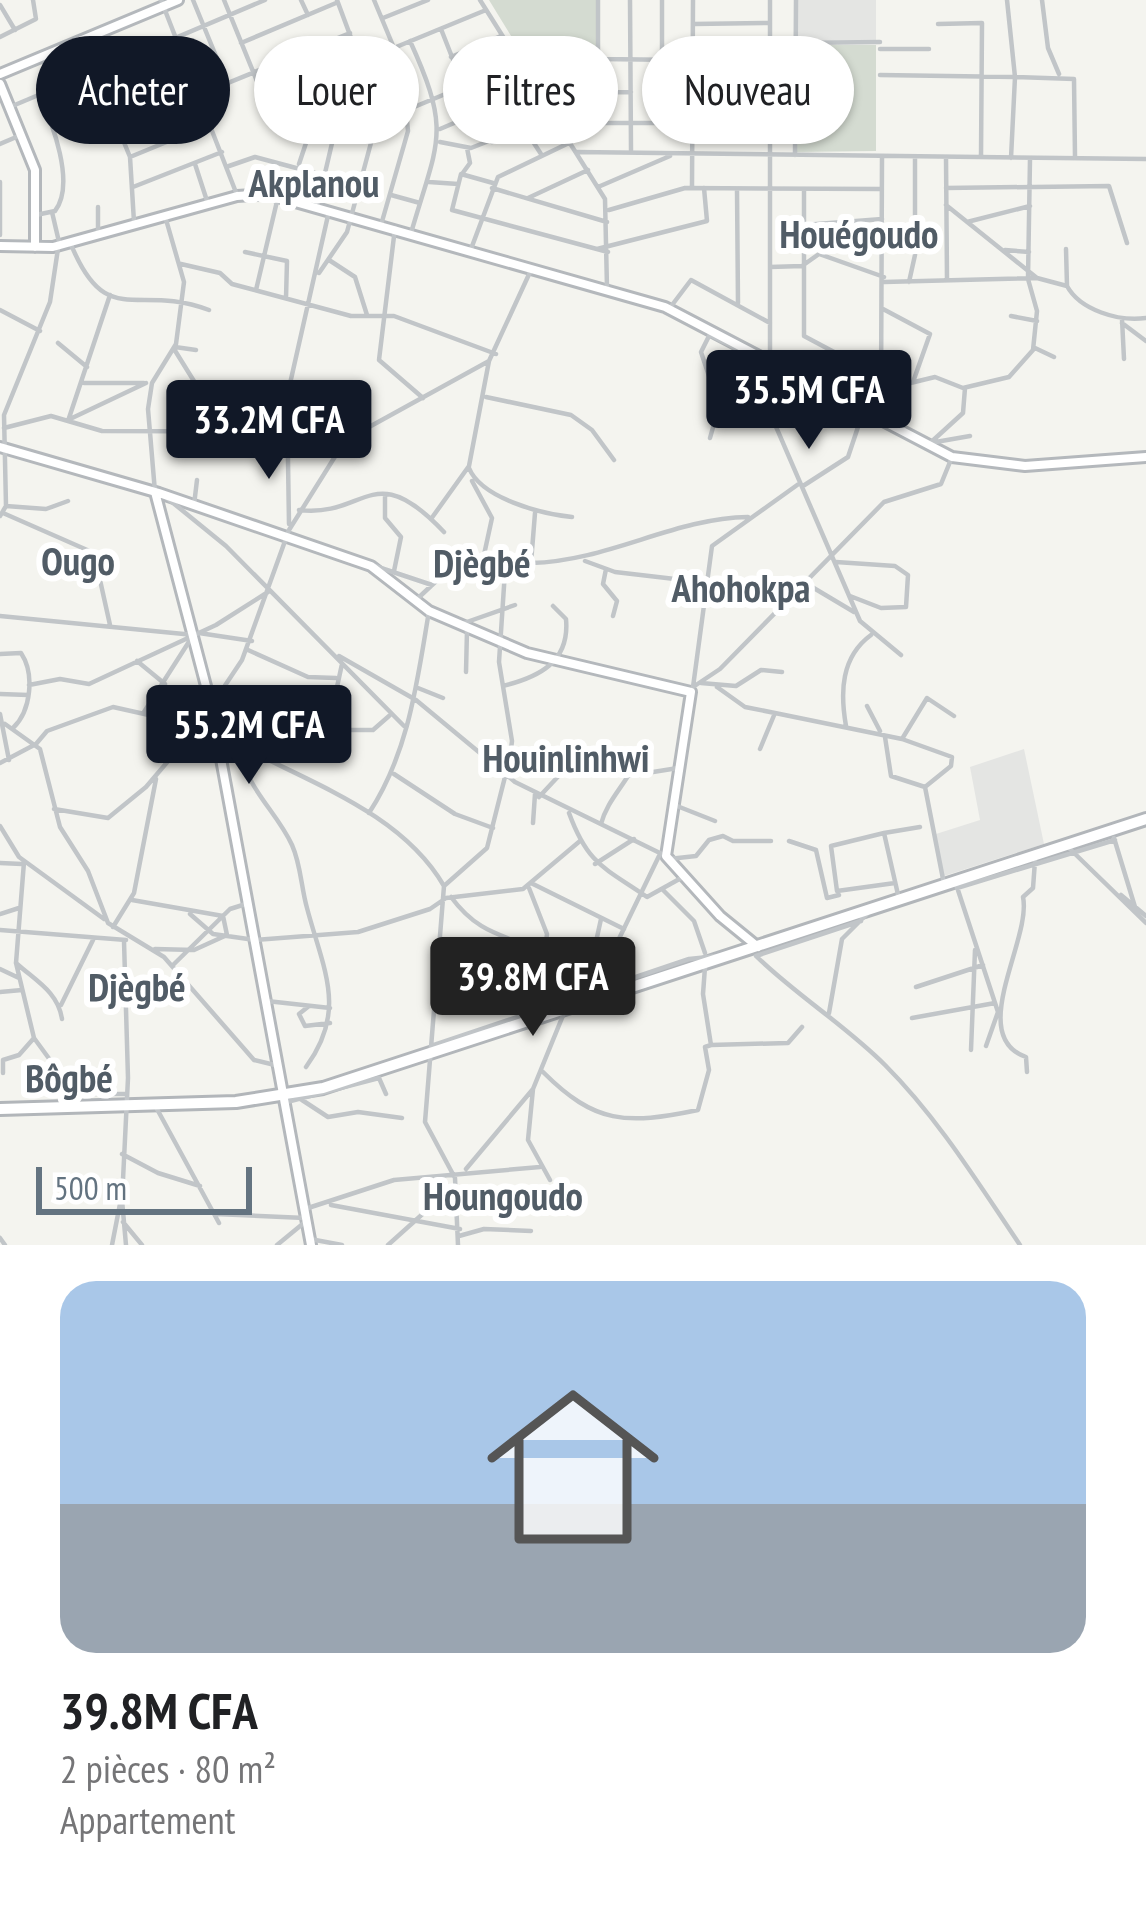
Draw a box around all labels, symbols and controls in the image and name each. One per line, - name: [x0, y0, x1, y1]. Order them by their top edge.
- chip: Acheter: [36, 36, 230, 144]
- chip: Louer: [254, 36, 419, 144]
- chip: Filtres: [443, 36, 618, 144]
- chip: Nouveau: [642, 36, 854, 144]
- district label: Akplanou: [248, 157, 379, 208]
- district label: Houégoudo: [780, 208, 938, 259]
- pin: 35.5M CFA: [672, 350, 946, 452]
- text: 35.5M CFA: [733, 363, 885, 414]
- pin: 33.2M CFA: [132, 380, 406, 482]
- text: 33.2M CFA: [193, 393, 345, 444]
- district label: Ougo: [41, 535, 115, 586]
- district label: Djègbé: [433, 537, 531, 588]
- district label: Ahohokpa: [671, 562, 810, 613]
- pin: 55.2M CFA: [112, 685, 386, 787]
- text: 55.2M CFA: [173, 698, 325, 749]
- district label: Houinlinhwi: [482, 732, 650, 783]
- pin: 39.8M CFA: [396, 937, 670, 1039]
- text: 39.8M CFA: [457, 950, 609, 1001]
- district label: Djègbé: [88, 961, 186, 1012]
- district label: Bôgbé: [25, 1052, 113, 1103]
- scale bar: [36, 1161, 252, 1214]
- text: 500 m: [54, 1166, 127, 1209]
- district label: Houngoudo: [423, 1170, 583, 1221]
- icon: home: [465, 1359, 681, 1575]
- text: 39.8M CFA: [60, 1677, 258, 1743]
- text: 2 pièces · 80 m²: [60, 1743, 276, 1794]
- text: Appartement: [60, 1794, 235, 1845]

